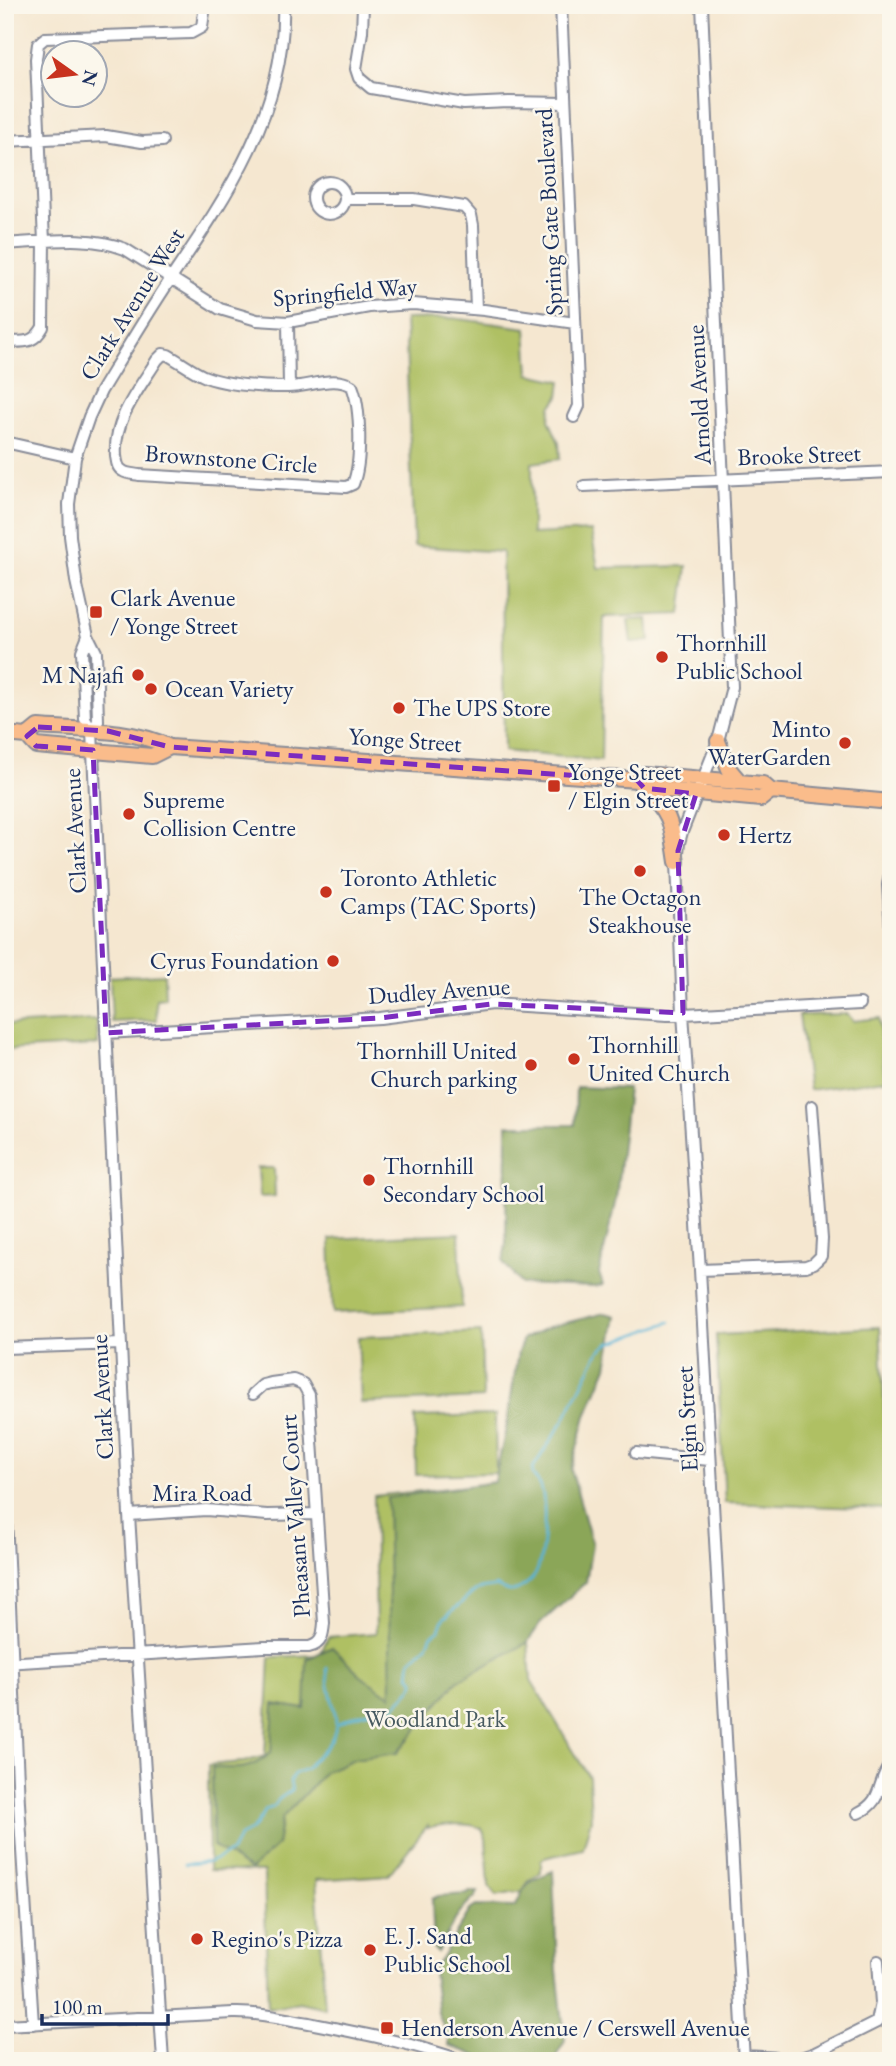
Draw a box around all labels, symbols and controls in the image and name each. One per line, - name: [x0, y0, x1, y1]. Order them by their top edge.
- north arrow: [38, 38, 108, 108]
- text: N: [76, 68, 104, 89]
- street label: Spring Gate Boulevard: [528, 107, 569, 317]
- street label: Clark Avenue West: [72, 221, 191, 386]
- street label: Springfield Way: [272, 270, 419, 313]
- street label: Arnold Avenue: [679, 324, 718, 467]
- street label: Brownstone Circle: [144, 437, 318, 480]
- street label: Brooke Street: [737, 437, 862, 472]
- place label: Clark Avenue / Yonge Street: [110, 582, 238, 641]
- marker: Clark Avenue / Yonge Street: [88, 604, 104, 620]
- place label: Thornhill Public School: [676, 627, 803, 686]
- marker: Thornhill Public School: [654, 649, 670, 665]
- place label: M Najafi: [42, 659, 124, 690]
- marker: M Najafi: [130, 667, 146, 683]
- place label: Ocean Variety: [165, 673, 294, 704]
- marker: Ocean Variety: [143, 681, 159, 697]
- place label: The UPS Store: [413, 692, 550, 723]
- marker: The UPS Store: [391, 700, 407, 716]
- place label: Minto WaterGarden: [708, 713, 831, 772]
- street label: Yonge Street: [347, 720, 463, 759]
- marker: Minto WaterGarden: [837, 735, 853, 751]
- place label: Yonge Street / Elgin Street: [568, 756, 689, 815]
- street label: Clark Avenue: [56, 768, 93, 894]
- marker: Yonge Street / Elgin Street: [546, 778, 562, 794]
- place label: Supreme Collision Centre: [143, 784, 296, 843]
- marker: Supreme Collision Centre: [121, 806, 137, 822]
- place label: Hertz: [738, 819, 791, 850]
- marker: Hertz: [716, 827, 732, 843]
- place label: Toronto Athletic Camps (TAC Sports): [340, 862, 536, 921]
- marker: The Octagon Steakhouse: [632, 863, 648, 879]
- place label: The Octagon Steakhouse: [579, 881, 702, 940]
- marker: Toronto Athletic Camps (TAC Sports): [318, 884, 334, 900]
- place label: Cyrus Foundation: [150, 945, 319, 976]
- marker: Cyrus Foundation: [325, 953, 341, 969]
- street label: Dudley Avenue: [367, 970, 511, 1011]
- place label: Thornhill United Church: [588, 1029, 730, 1088]
- place label: Thornhill United Church parking: [356, 1035, 518, 1094]
- marker: Thornhill United Church: [566, 1051, 582, 1067]
- marker: Thornhill United Church parking: [523, 1057, 539, 1073]
- place label: Thornhill Secondary School: [383, 1150, 545, 1209]
- marker: Thornhill Secondary School: [361, 1172, 377, 1188]
- street label: Clark Avenue: [83, 1334, 120, 1460]
- street label: Elgin Street: [668, 1365, 705, 1473]
- street label: Pheasant Valley Court: [272, 1413, 317, 1619]
- street label: Mira Road: [152, 1477, 253, 1508]
- park label: Woodland Park: [364, 1703, 506, 1734]
- place label: E. J. Sand Public School: [384, 1920, 511, 1979]
- place label: Regino's Pizza: [211, 1923, 343, 1954]
- marker: Regino's Pizza: [189, 1931, 205, 1947]
- marker: E. J. Sand Public School: [362, 1942, 378, 1958]
- scale bar: [42, 1982, 168, 2026]
- text: 100 m: [52, 1993, 103, 2020]
- place label: Henderson Avenue / Cerswell Avenue: [401, 2012, 750, 2043]
- marker: Henderson Avenue / Cerswell Avenue: [379, 2020, 395, 2036]

